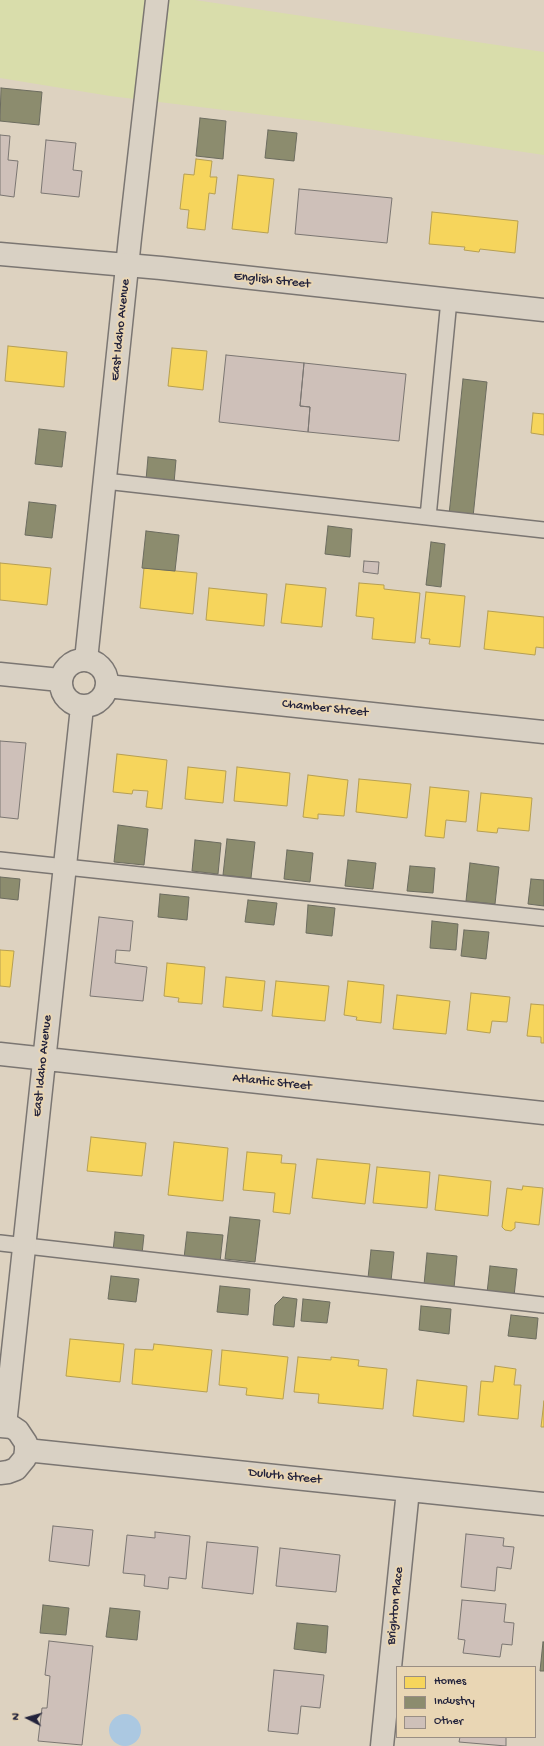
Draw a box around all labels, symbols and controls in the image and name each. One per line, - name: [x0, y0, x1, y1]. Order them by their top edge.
- street label: English Street: [233, 269, 311, 293]
- street label: East Idaho Avenue: [108, 278, 134, 382]
- street label: Chamber Street: [281, 697, 369, 721]
- street label: East Idaho Avenue: [30, 1014, 56, 1118]
- street label: Atlantic Street: [232, 1071, 312, 1095]
- street label: Duluth Street: [248, 1465, 322, 1489]
- street label: Brighton Place: [384, 1566, 408, 1646]
- legend: [396, 1666, 536, 1738]
- text: Homes: [434, 1675, 466, 1689]
- text: Industry: [434, 1695, 475, 1709]
- north arrow: [8, 1698, 48, 1738]
- text: N: [10, 1713, 22, 1721]
- text: Other: [434, 1715, 463, 1729]

